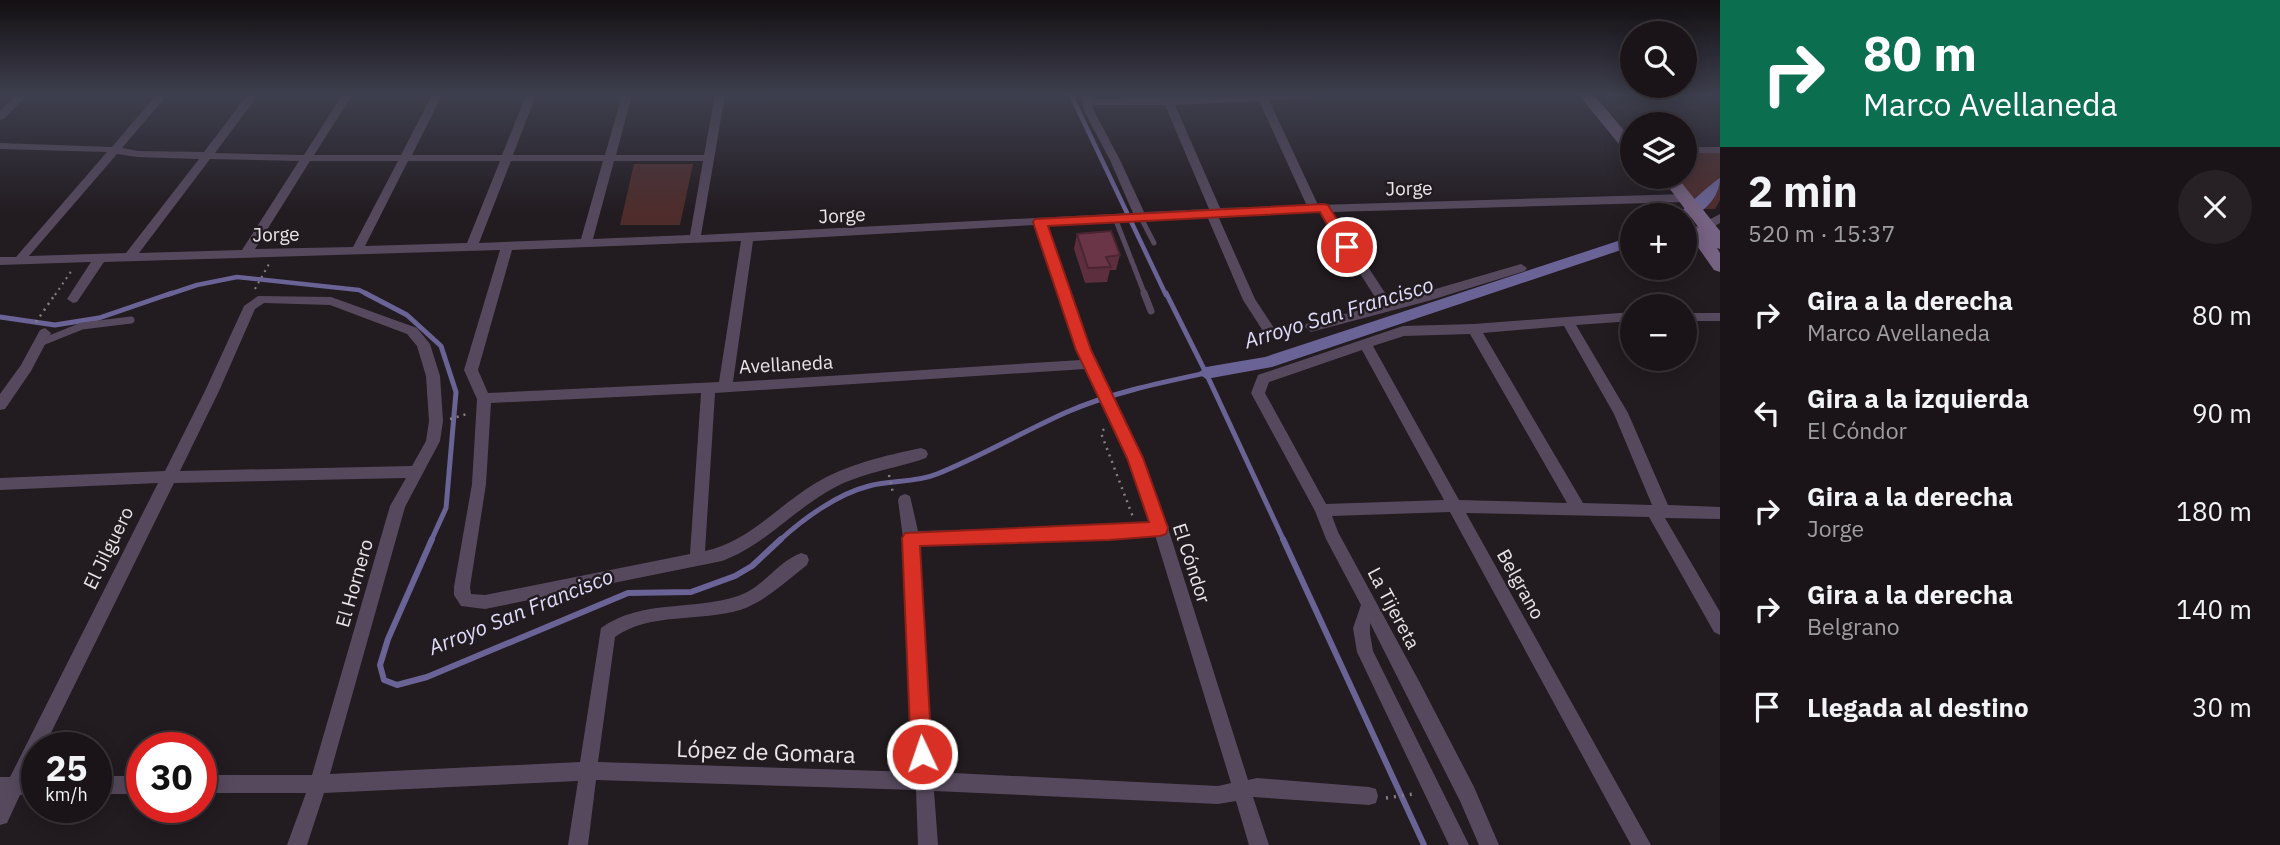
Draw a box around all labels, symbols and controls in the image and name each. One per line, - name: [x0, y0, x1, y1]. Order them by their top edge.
- map controls: [1620, 21, 1697, 371]
- button: search: [1620, 21, 1697, 98]
- text: 80 m: [1863, 21, 1977, 84]
- icon: right: [1748, 28, 1839, 119]
- text: Marco Avellaneda: [1863, 83, 2118, 125]
- button: layers: [1620, 112, 1697, 189]
- text: 2 min: [1748, 164, 1858, 219]
- button: close: [2178, 170, 2252, 244]
- street label: Jorge: [1385, 176, 1433, 200]
- street label: Jorge: [818, 202, 866, 228]
- button: +: [1620, 203, 1697, 280]
- pin: [1317, 217, 1377, 277]
- text: 520 m · 15:37: [1748, 218, 1895, 248]
- street label: Jorge: [252, 222, 300, 246]
- icon: arrive: [1328, 228, 1366, 266]
- water label: Arroyo San Francisco: [1240, 270, 1437, 355]
- text: Gira a la derecha: [1807, 283, 2013, 317]
- button: −: [1620, 294, 1697, 371]
- icon: right: [1748, 296, 1786, 334]
- text: 80 m: [2192, 298, 2252, 332]
- text: Marco Avellaneda: [1807, 317, 1990, 347]
- street label: Avellaneda: [738, 350, 834, 378]
- text: Gira a la izquierda: [1807, 381, 2029, 415]
- icon: left: [1748, 394, 1786, 432]
- text: 90 m: [2192, 396, 2252, 430]
- text: El Cóndor: [1807, 415, 1907, 445]
- text: Gira a la derecha: [1807, 479, 2013, 513]
- icon: right: [1748, 492, 1786, 530]
- text: 180 m: [2176, 494, 2252, 528]
- street label: El Jilguero: [78, 503, 138, 593]
- text: Jorge: [1807, 513, 1864, 543]
- street label: El Cóndor: [1168, 520, 1216, 606]
- street label: El Hornero: [330, 536, 378, 630]
- street label: Belgrano: [1492, 545, 1550, 623]
- water label: Arroyo San Francisco: [423, 561, 617, 661]
- street label: La Tijereta: [1362, 563, 1426, 653]
- text: Gira a la derecha: [1807, 577, 2013, 611]
- icon: right: [1748, 590, 1786, 628]
- text: 140 m: [2176, 592, 2252, 626]
- text: Belgrano: [1807, 611, 1900, 641]
- icon: arrive: [1748, 688, 1786, 726]
- text: Llegada al destino: [1807, 690, 2029, 724]
- text: 30 m: [2192, 690, 2252, 724]
- position arrow: [885, 717, 959, 791]
- speed limit sign: 30: [126, 732, 217, 823]
- street label: López de Gomara: [676, 733, 856, 769]
- text: 25: [45, 745, 88, 791]
- text: km/h: [45, 783, 88, 806]

